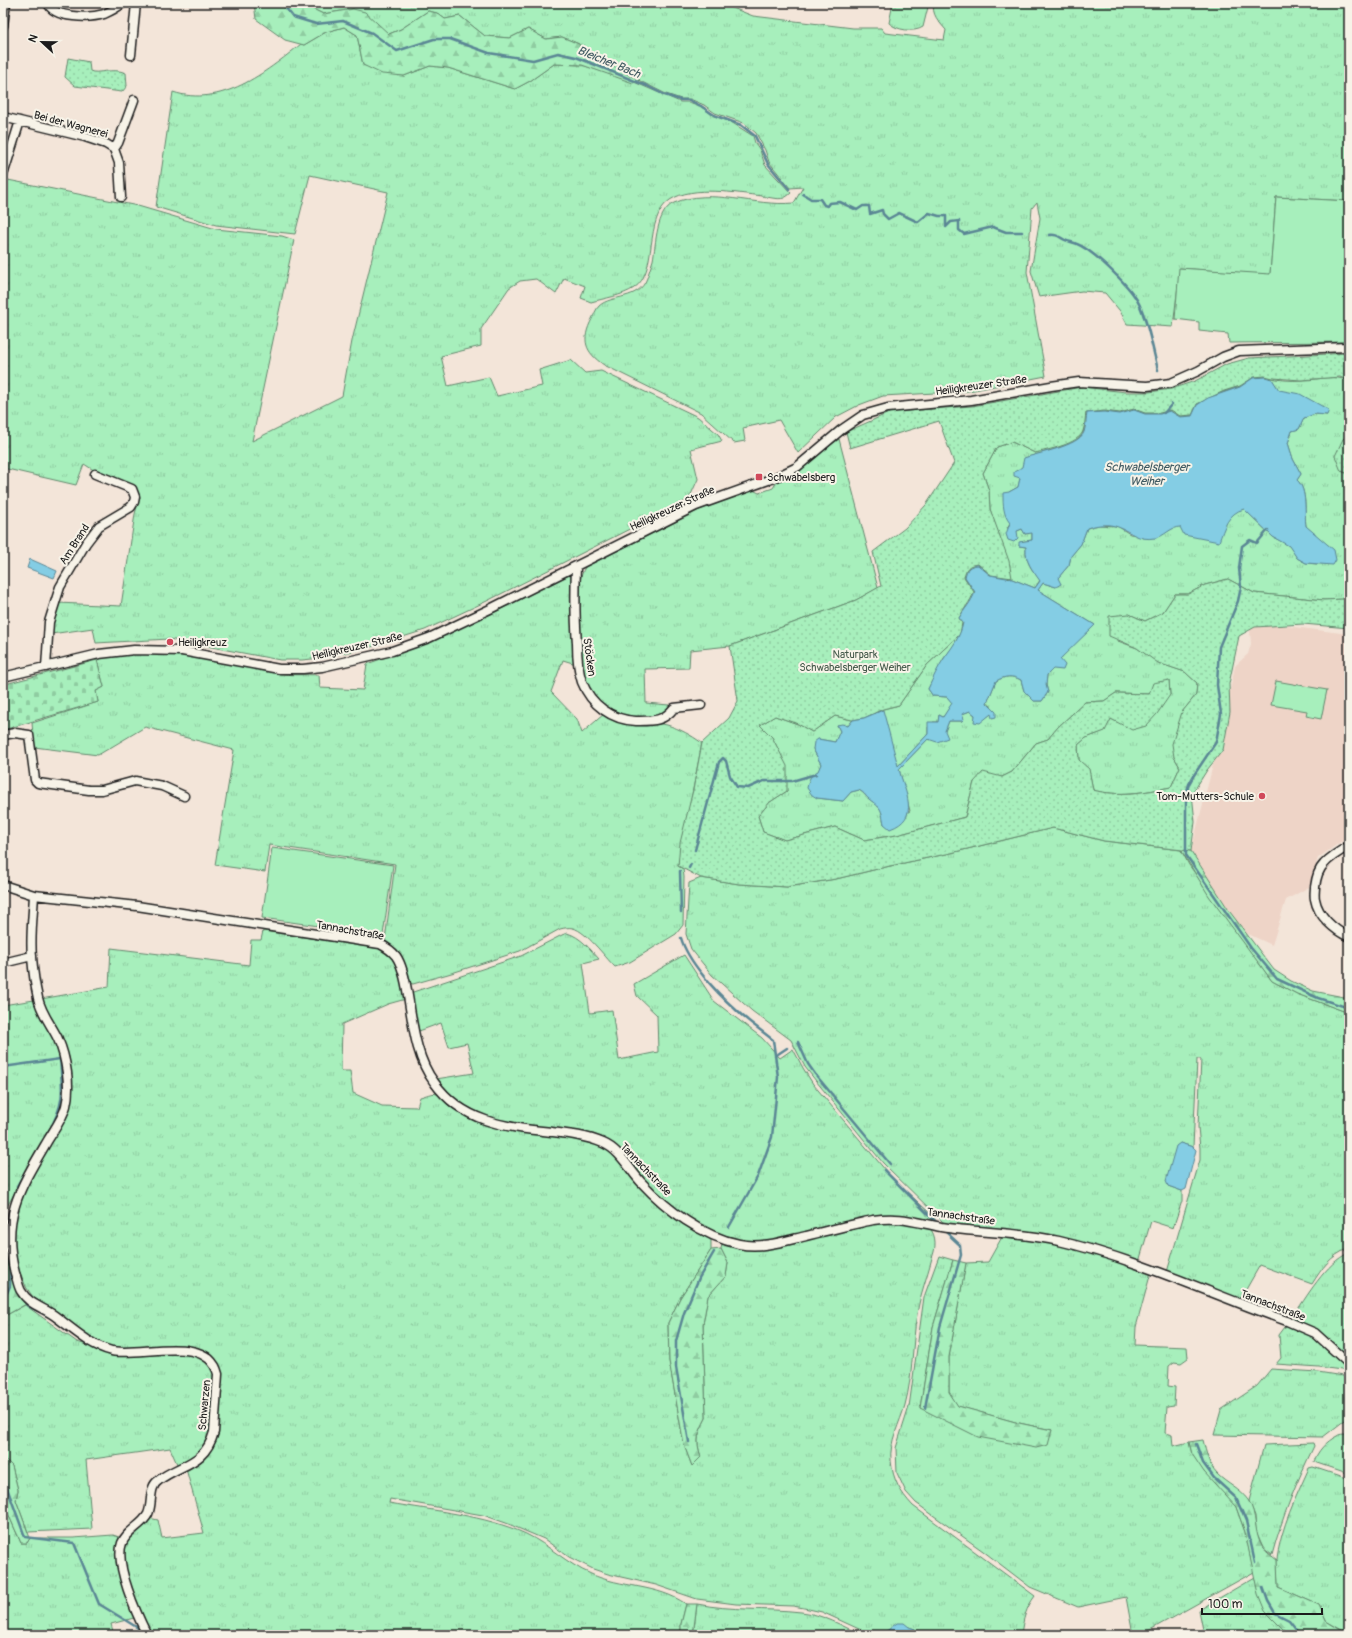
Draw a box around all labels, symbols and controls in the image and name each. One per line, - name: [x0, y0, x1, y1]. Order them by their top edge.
- north arrow: [22, 22, 62, 62]
- text: N: [26, 32, 41, 44]
- water label: Bleicher Bach: [575, 43, 644, 82]
- street label: Bei der Wagnerei: [32, 108, 109, 141]
- street label: Heiligkreuzer Straße: [935, 373, 1028, 398]
- water label: Schwabelsberger Weiher: [1105, 460, 1191, 489]
- place label: Schwabelsberg: [767, 471, 836, 484]
- marker: Schwabelsberg: [754, 472, 764, 482]
- street label: Heiligkreuzer Straße: [628, 483, 717, 534]
- street label: Am Brand: [57, 522, 92, 567]
- street label: Heiligkreuzer Straße: [311, 630, 404, 663]
- place label: Heiligkreuz: [178, 636, 227, 649]
- marker: Heiligkreuz: [165, 637, 175, 647]
- street label: Stöcken: [580, 637, 599, 677]
- park label: Naturpark Schwabelsberger Weiher: [799, 648, 911, 674]
- place label: Tom-Mutters-Schule: [1156, 790, 1255, 803]
- marker: Tom-Mutters-Schule: [1257, 791, 1267, 801]
- street label: Tannachstraße: [315, 918, 385, 943]
- street label: Tannachstraße: [617, 1140, 674, 1199]
- street label: Tannachstraße: [926, 1205, 996, 1228]
- street label: Tannachstraße: [1239, 1287, 1308, 1324]
- street label: Schwarzen: [196, 1379, 213, 1431]
- scale bar: [1202, 1590, 1322, 1616]
- text: 100 m: [1208, 1597, 1243, 1612]

